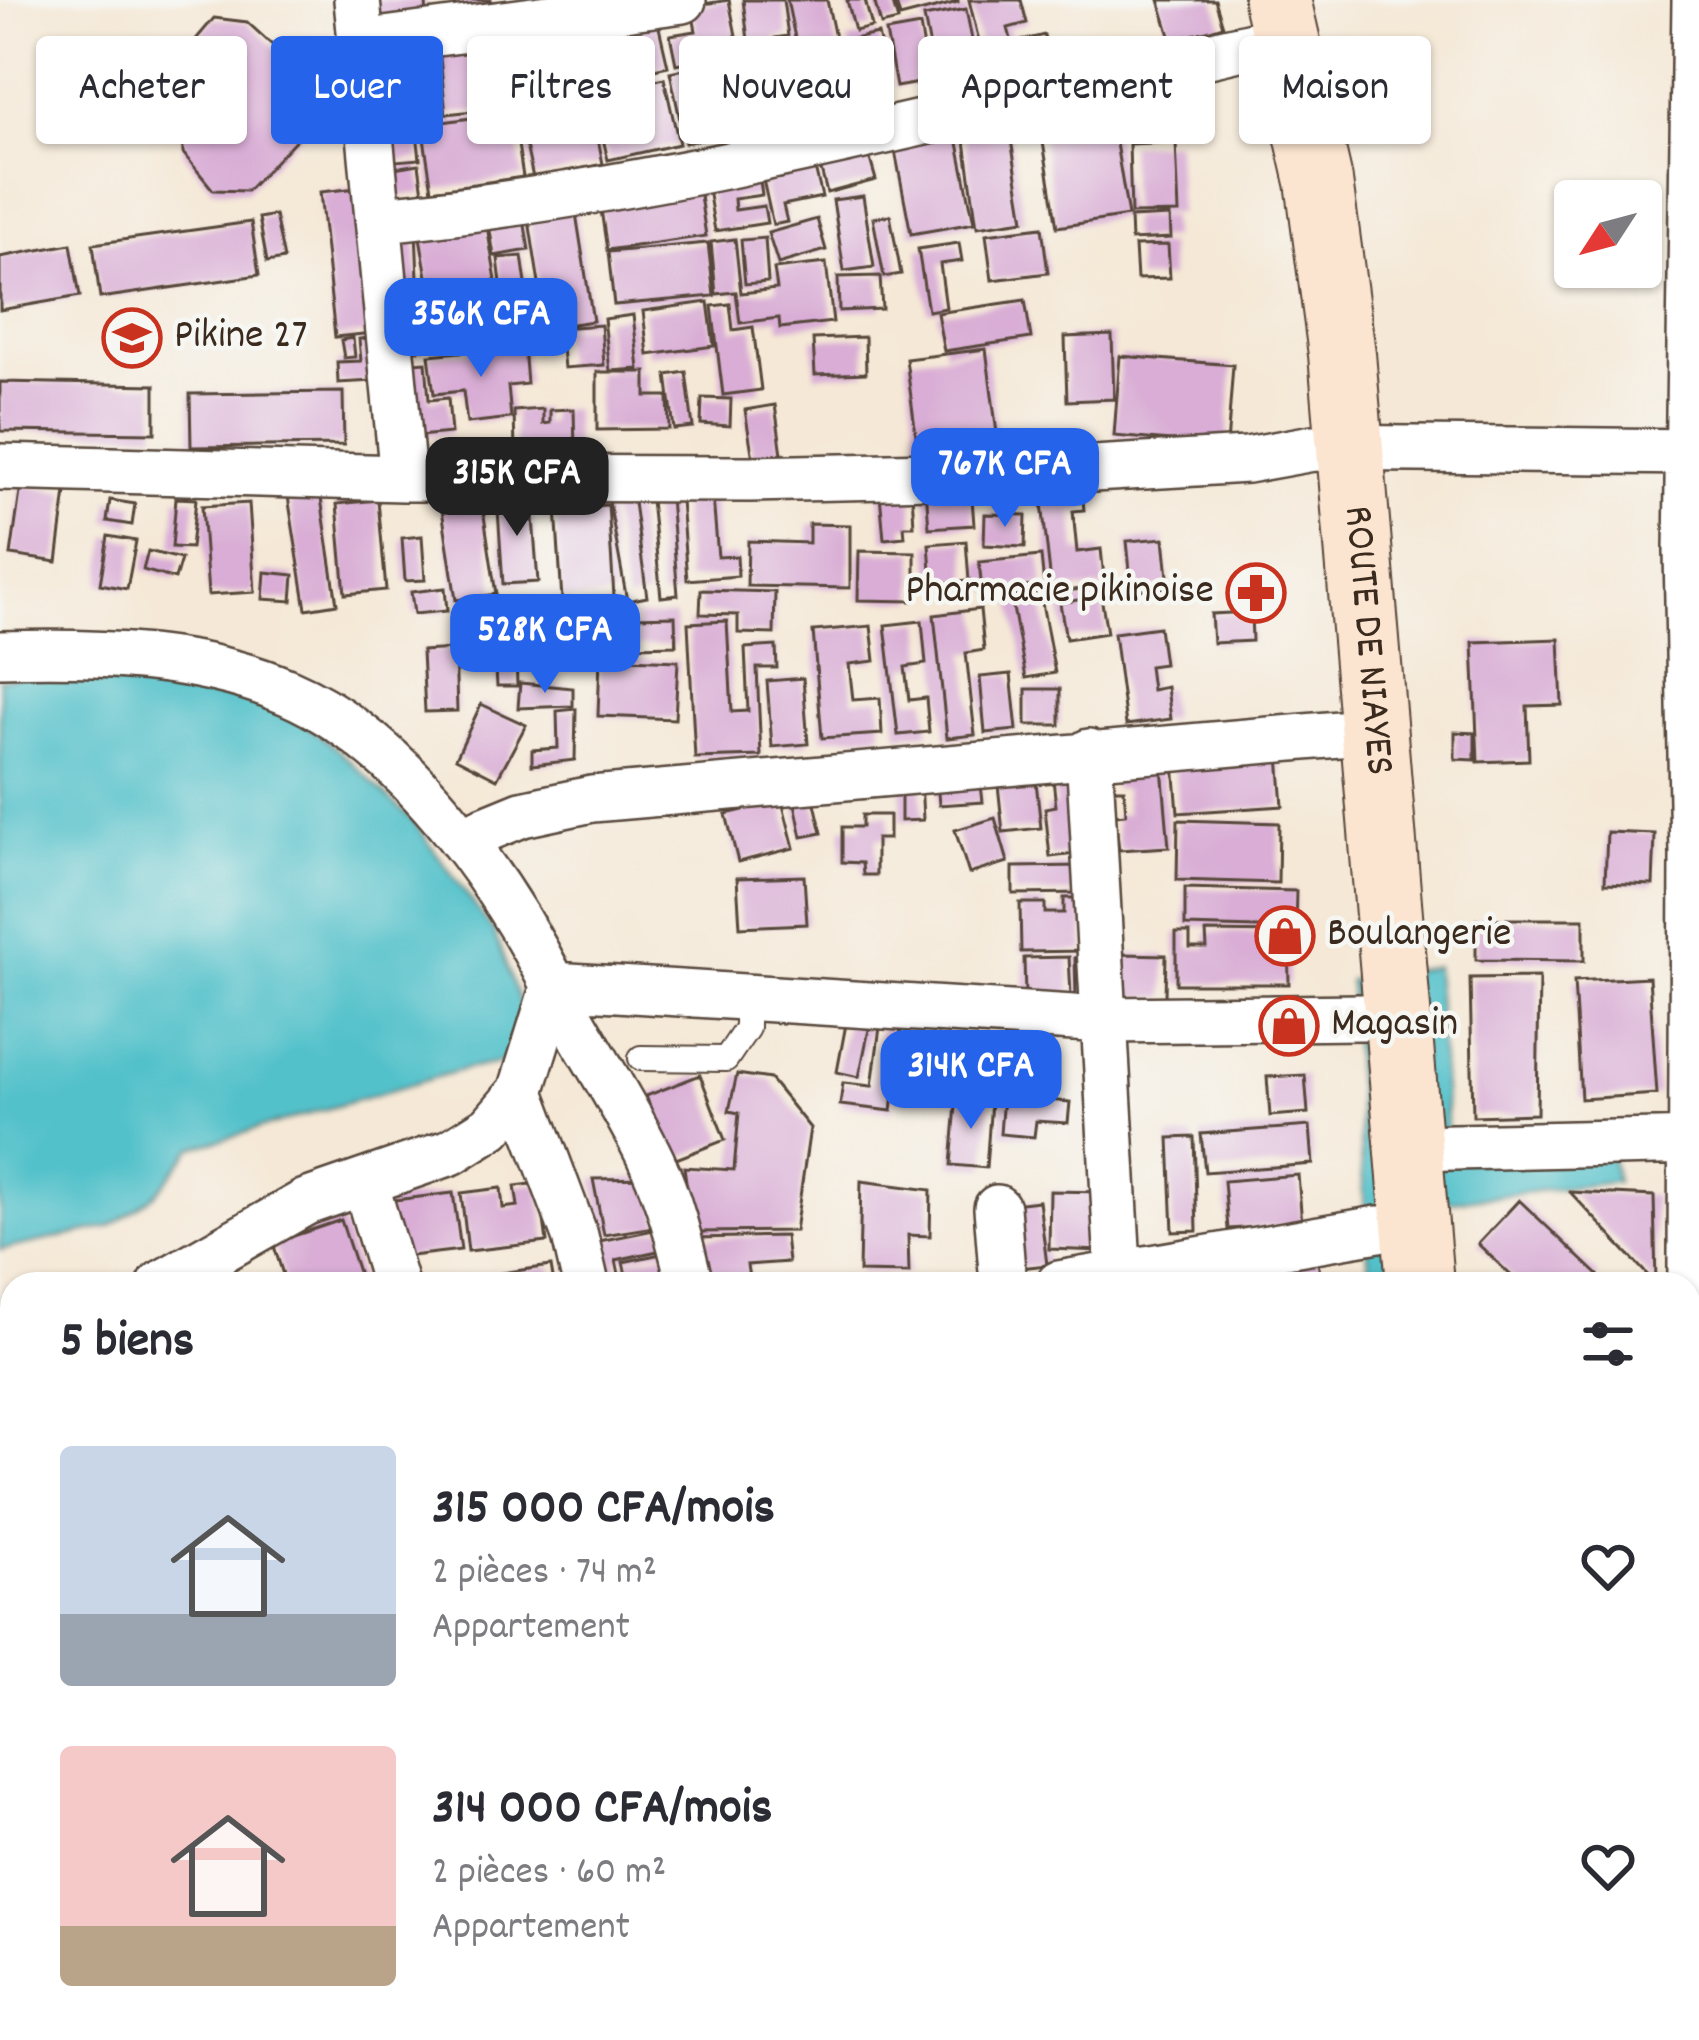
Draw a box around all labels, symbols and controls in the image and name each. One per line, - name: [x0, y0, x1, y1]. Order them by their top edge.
- chip: Acheter: [36, 36, 247, 144]
- chip: Louer: [271, 36, 443, 144]
- chip: Filtres: [467, 36, 655, 144]
- chip: Nouveau: [679, 36, 894, 144]
- chip: Appartement: [918, 36, 1215, 144]
- chip: Maison: [1239, 36, 1431, 144]
- north arrow: [1554, 180, 1662, 288]
- map controls: [1554, 180, 1662, 288]
- pin: 356K CFA: [357, 278, 605, 380]
- text: 356K CFA: [411, 289, 551, 344]
- school or university icon: Pikine 27: [101, 307, 163, 369]
- place label: Pikine 27: [174, 308, 308, 368]
- pin: 767K CFA: [881, 428, 1129, 530]
- pin: 315K CFA: [393, 437, 641, 539]
- text: 767K CFA: [938, 439, 1072, 494]
- text: 315K CFA: [453, 448, 581, 503]
- street label: ROUTE DE NIAYES: [1325, 503, 1407, 778]
- pharmacy icon: Pharmacie pikinoise: [1225, 562, 1287, 624]
- place label: Pharmacie pikinoise: [905, 563, 1214, 623]
- pin: 528K CFA: [421, 594, 669, 696]
- text: 528K CFA: [477, 605, 613, 660]
- shop icon: Boulangerie: [1254, 905, 1316, 967]
- place label: Boulangerie: [1327, 906, 1511, 966]
- shop icon: Magasin: [1258, 995, 1320, 1057]
- place label: Magasin: [1331, 996, 1458, 1056]
- pin: 314K CFA: [847, 1030, 1095, 1132]
- text: 314K CFA: [908, 1041, 1034, 1096]
- text: 5 biens: [60, 1308, 194, 1380]
- icon: filters: [1575, 1311, 1641, 1377]
- text: 315 000 CFA/mois: [432, 1475, 775, 1547]
- icon: home: [156, 1494, 300, 1638]
- icon: heart: [1575, 1533, 1641, 1599]
- text: 2 pièces · 74 m²: [432, 1547, 657, 1602]
- text: Appartement: [432, 1602, 630, 1657]
- text: 314 000 CFA/mois: [432, 1775, 773, 1847]
- icon: home: [156, 1794, 300, 1938]
- icon: heart: [1575, 1833, 1641, 1899]
- text: 2 pièces · 60 m²: [432, 1847, 666, 1902]
- text: Appartement: [432, 1902, 630, 1957]

